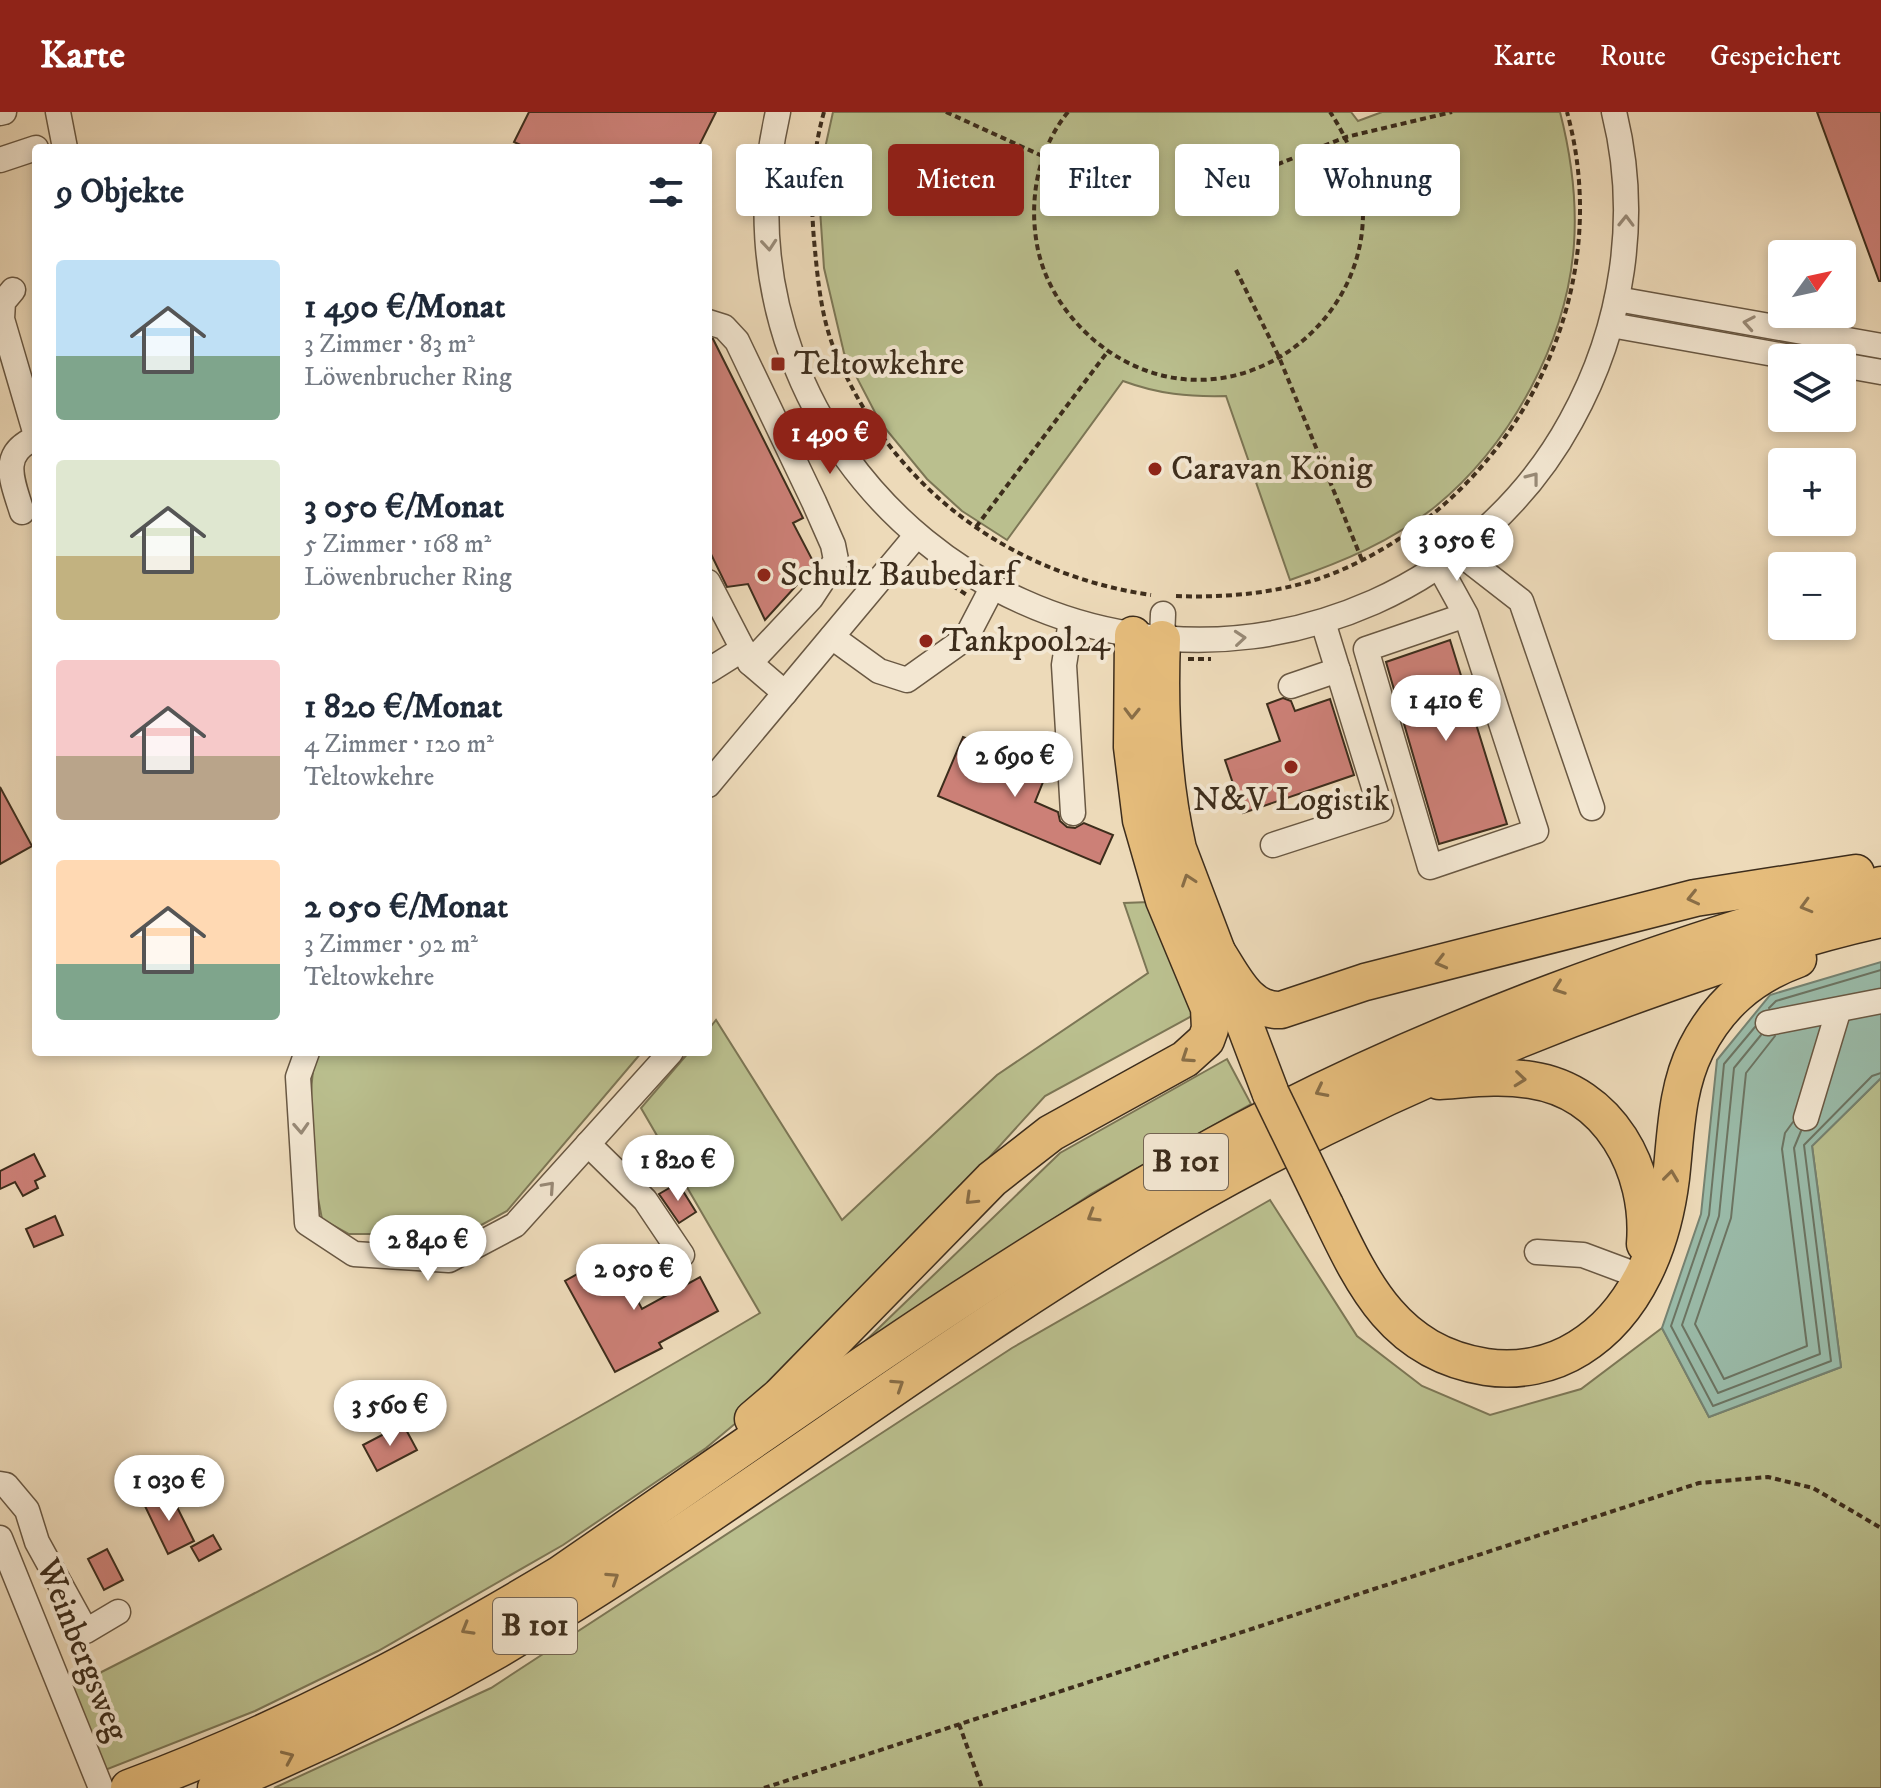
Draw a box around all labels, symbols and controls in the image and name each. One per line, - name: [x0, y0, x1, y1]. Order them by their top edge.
- text: Karte: [40, 32, 125, 80]
- text: Karte: [1493, 39, 1556, 74]
- text: Route: [1600, 39, 1666, 74]
- text: Gespeichert: [1710, 39, 1841, 74]
- chip: Kaufen: [736, 144, 872, 216]
- chip: Mieten: [888, 144, 1024, 216]
- chip: Filter: [1040, 144, 1159, 216]
- chip: Neu: [1175, 144, 1279, 216]
- chip: Wohnung: [1295, 144, 1460, 216]
- icon: filters: [644, 170, 688, 214]
- text: 9 Objekte: [56, 171, 184, 213]
- one-way arrow: [1617, 214, 1634, 227]
- one-way arrow: [760, 239, 777, 252]
- north arrow: [1768, 240, 1856, 328]
- map controls: [1768, 240, 1856, 640]
- text: 1 490 €/Monat: [304, 286, 505, 328]
- icon: home: [120, 292, 216, 388]
- one-way arrow: [1742, 316, 1756, 333]
- text: 3 Zimmer · 83 m²: [304, 328, 475, 361]
- place label: Teltowkehre: [794, 343, 964, 385]
- button: layers: [1768, 344, 1856, 432]
- marker: Teltowkehre: [769, 355, 787, 373]
- text: Löwenbrucher Ring: [304, 361, 512, 394]
- pin: 1 490 €: [756, 408, 904, 476]
- text: 1 490 €: [791, 417, 869, 450]
- place label: Caravan König: [1171, 448, 1373, 490]
- button: +: [1768, 448, 1856, 536]
- marker: Caravan König: [1146, 460, 1164, 478]
- one-way arrow: [1524, 472, 1538, 487]
- text: 3 050 €/Monat: [304, 486, 504, 528]
- icon: home: [120, 492, 216, 588]
- pin: 3 050 €: [1383, 515, 1531, 583]
- text: 3 050 €: [1419, 524, 1495, 557]
- text: 5 Zimmer · 168 m²: [304, 528, 491, 561]
- button: −: [1768, 552, 1856, 640]
- place label: Schulz Baubedarf: [780, 554, 1021, 596]
- text: Löwenbrucher Ring: [304, 561, 512, 594]
- marker: Schulz Baubedarf: [755, 566, 773, 584]
- place label: Tankpool24: [942, 620, 1112, 662]
- one-way arrow: [1234, 630, 1247, 647]
- marker: Tankpool24: [917, 632, 935, 650]
- pin: 1 410 €: [1372, 675, 1520, 743]
- text: 1 410 €: [1409, 684, 1483, 717]
- text: 1 820 €/Monat: [304, 686, 502, 728]
- icon: home: [120, 692, 216, 788]
- one-way arrow: [1123, 707, 1141, 720]
- text: 4 Zimmer · 120 m²: [304, 728, 494, 761]
- pin: 2 690 €: [941, 731, 1089, 799]
- text: 2 690 €: [975, 740, 1055, 773]
- marker: N&V Logistik: [1282, 758, 1300, 776]
- text: Teltowkehre: [304, 761, 434, 794]
- place label: N&V Logistik: [1192, 779, 1390, 821]
- one-way arrow: [1182, 873, 1198, 887]
- text: 2 050 €/Monat: [304, 886, 508, 928]
- one-way arrow: [1687, 889, 1701, 906]
- icon: home: [120, 892, 216, 988]
- one-way arrow: [1800, 897, 1813, 913]
- text: 3 Zimmer · 92 m²: [304, 928, 478, 961]
- one-way arrow: [1435, 952, 1449, 969]
- text: Teltowkehre: [304, 961, 434, 994]
- one-way arrow: [1553, 978, 1567, 995]
- one-way arrow: [1181, 1047, 1195, 1062]
- one-way arrow: [1514, 1070, 1527, 1087]
- one-way arrow: [1314, 1082, 1329, 1097]
- one-way arrow: [292, 1122, 309, 1135]
- road number: B 101: [1144, 1134, 1228, 1190]
- pin: 1 820 €: [604, 1135, 752, 1203]
- text: 1 820 €: [640, 1144, 716, 1177]
- one-way arrow: [1662, 1169, 1679, 1182]
- one-way arrow: [540, 1182, 554, 1196]
- one-way arrow: [966, 1190, 980, 1205]
- one-way arrow: [1087, 1207, 1102, 1222]
- pin: 2 840 €: [354, 1215, 502, 1283]
- text: 2 840 €: [387, 1224, 469, 1257]
- pin: 2 050 €: [560, 1244, 708, 1312]
- text: 2 050 €: [594, 1253, 674, 1286]
- pin: 3 560 €: [316, 1380, 464, 1448]
- one-way arrow: [889, 1380, 903, 1395]
- text: 3 560 €: [352, 1389, 428, 1422]
- pin: 1 030 €: [95, 1455, 243, 1523]
- text: 1 030 €: [132, 1464, 206, 1497]
- street label: Weinbergsweg: [26, 1552, 138, 1748]
- one-way arrow: [604, 1572, 619, 1587]
- road number: B 101: [493, 1598, 577, 1654]
- one-way arrow: [462, 1619, 476, 1635]
- one-way arrow: [279, 1751, 294, 1767]

